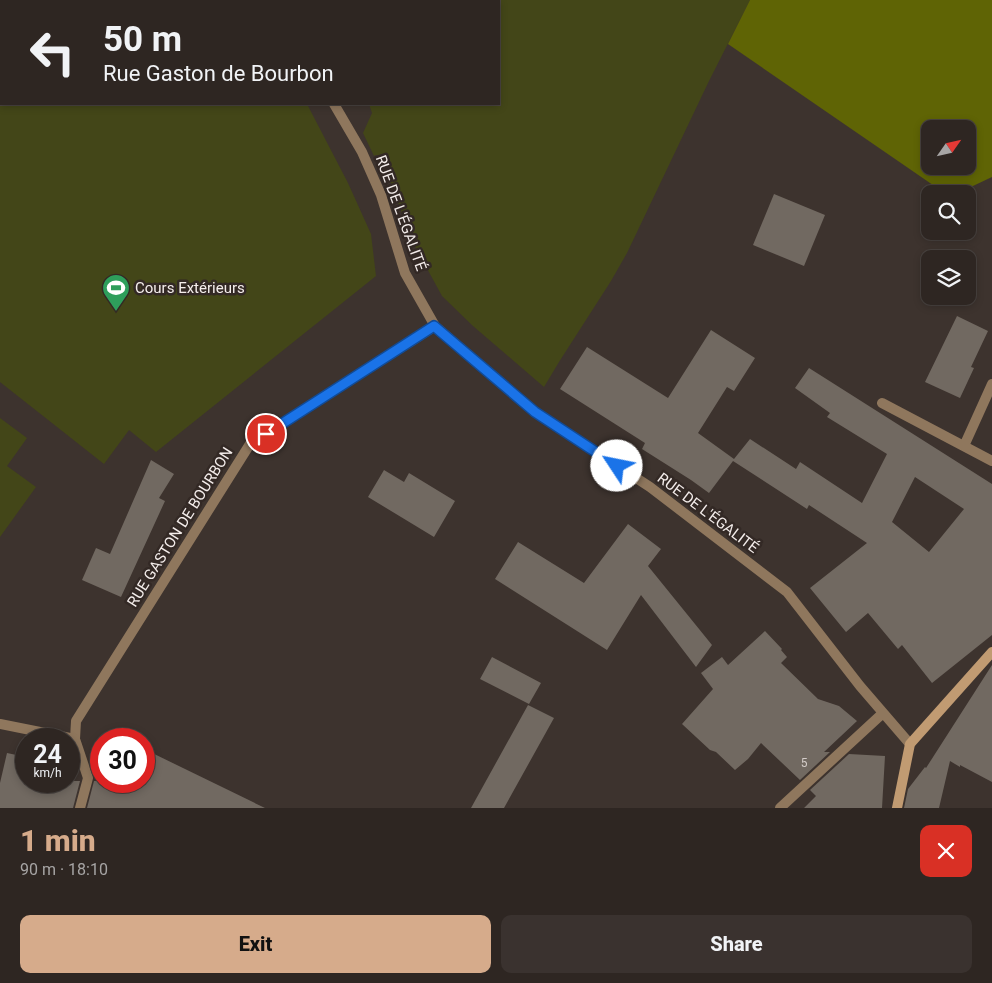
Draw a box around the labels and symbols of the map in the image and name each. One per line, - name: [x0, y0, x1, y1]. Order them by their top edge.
- north arrow: [921, 120, 976, 175]
- street label: RUE DE L'ÉGALITÉ: [372, 153, 430, 274]
- sports icon: Cours Extérieurs: [101, 273, 131, 312]
- place label: Cours Extérieurs: [135, 279, 245, 297]
- pin: [245, 413, 287, 455]
- position arrow: [590, 439, 642, 491]
- street label: RUE GASTON DE BOURBON: [123, 444, 237, 610]
- street label: RUE DE L'ÉGALITÉ: [654, 469, 762, 557]
- speed limit sign: 30: [90, 728, 155, 793]
- house number: 5: [801, 756, 808, 770]

